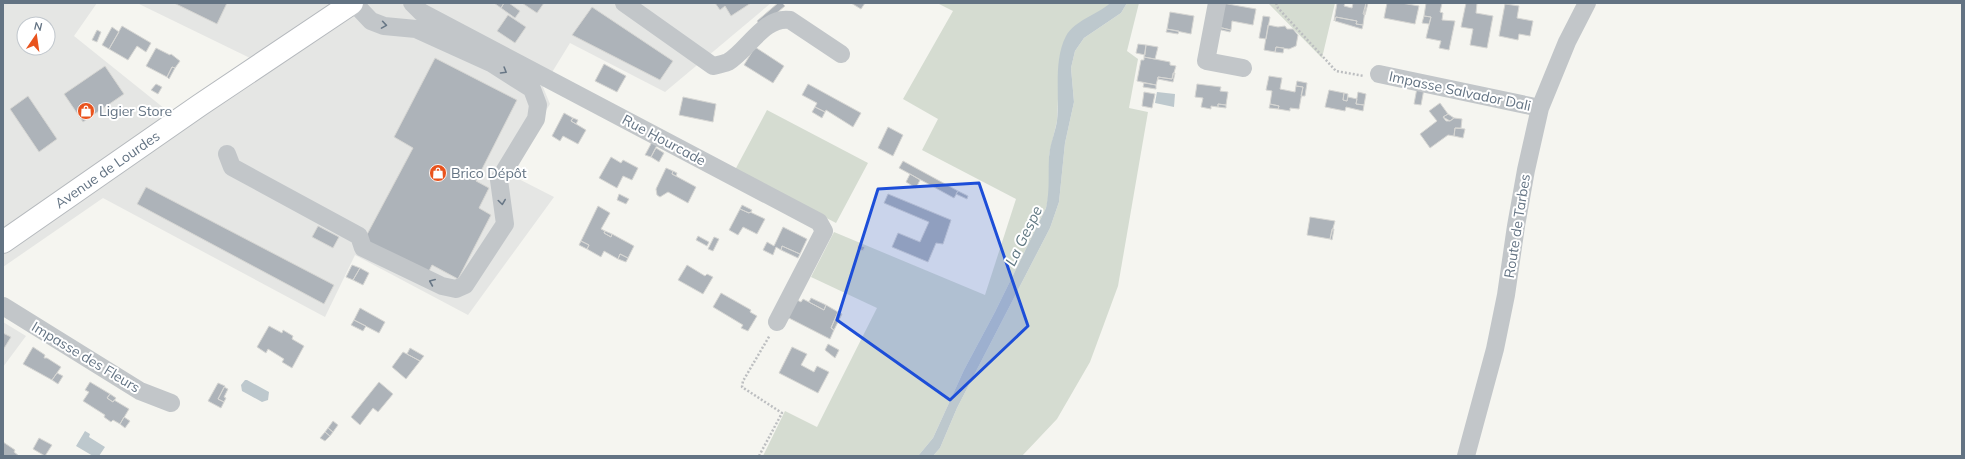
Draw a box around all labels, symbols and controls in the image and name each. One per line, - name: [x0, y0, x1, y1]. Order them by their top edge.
- north arrow: [16, 16, 56, 56]
- text: N: [33, 19, 44, 34]
- one-way arrow: [381, 20, 388, 29]
- one-way arrow: [500, 67, 507, 74]
- street label: Impasse Salvador Dali: [1387, 67, 1533, 115]
- shop icon: Ligier Store: [76, 101, 96, 121]
- place label: Ligier Store: [99, 102, 172, 120]
- street label: Rue Hourcade: [619, 110, 709, 170]
- street label: Avenue de Lourdes: [51, 127, 163, 212]
- shop icon: Brico Dépôt: [428, 163, 448, 183]
- place label: Brico Dépôt: [451, 164, 527, 182]
- street label: Route de Tarbes: [1500, 173, 1534, 279]
- one-way arrow: [497, 199, 506, 205]
- water label: La Gespe: [1001, 202, 1046, 269]
- one-way arrow: [429, 279, 436, 287]
- street label: Impasse des Fleurs: [29, 318, 144, 397]

